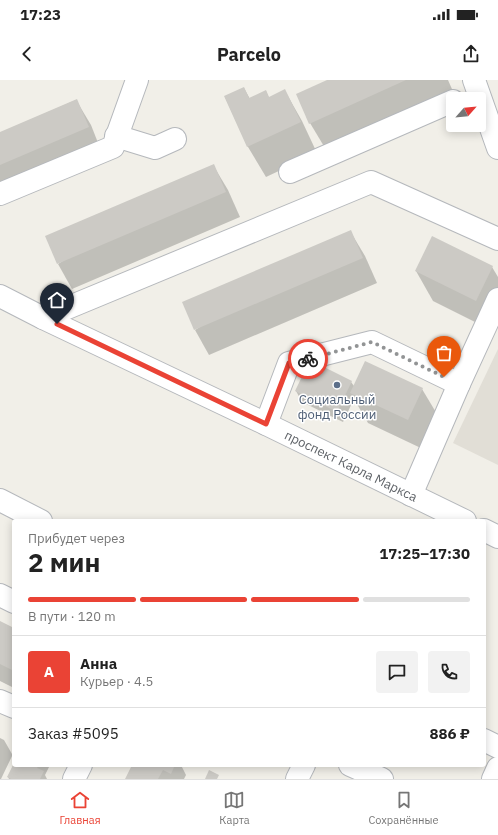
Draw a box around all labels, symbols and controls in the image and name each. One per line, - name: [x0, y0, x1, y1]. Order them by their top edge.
- text: 17:23: [20, 5, 61, 24]
- icon: back: [16, 43, 38, 65]
- text: Parcelo: [217, 43, 281, 66]
- icon: share: [460, 43, 482, 65]
- north arrow: [446, 92, 486, 132]
- map controls: [446, 92, 486, 132]
- pin: [40, 283, 74, 324]
- icon: home: [46, 289, 68, 311]
- pin: [427, 336, 461, 377]
- courier: [288, 339, 328, 379]
- icon: bag: [433, 342, 455, 364]
- icon: bike: [297, 348, 319, 370]
- marker: Социальный фонд России: [332, 380, 342, 390]
- place label: Социальный фонд России: [298, 391, 376, 423]
- street label: проспект Карла Маркса: [282, 426, 420, 506]
- text: Прибудет через: [28, 530, 125, 547]
- text: 17:25–17:30: [379, 544, 470, 563]
- text: 2 мин: [28, 545, 100, 579]
- text: В пути · 120 m: [28, 608, 116, 625]
- button: chat: [376, 651, 418, 693]
- button: phone: [428, 651, 470, 693]
- text: Анна: [80, 654, 117, 673]
- text: А: [44, 662, 54, 681]
- text: Курьер · 4.5: [80, 673, 153, 690]
- text: Заказ #5095: [28, 724, 119, 743]
- text: 886 ₽: [430, 724, 470, 743]
- tab: Главная: [59, 789, 101, 827]
- tab: Карта: [219, 789, 250, 827]
- tab: Сохранённые: [368, 789, 439, 827]

